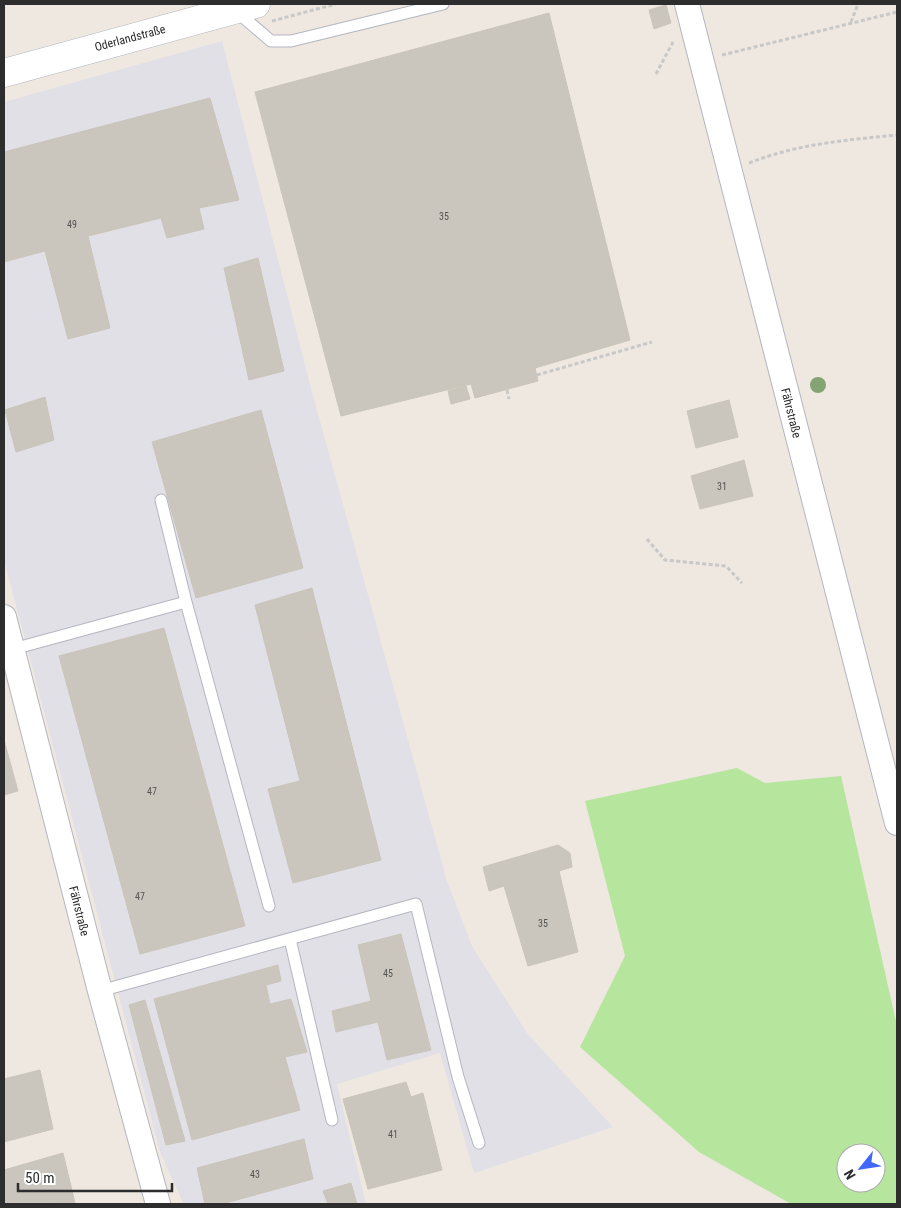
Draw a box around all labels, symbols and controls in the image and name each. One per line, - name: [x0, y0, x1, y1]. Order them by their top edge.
- street label: Oderlandstraße: [93, 22, 167, 54]
- house number: 35: [439, 211, 449, 222]
- house number: 49: [67, 219, 77, 230]
- street label: Fährstraße: [778, 387, 804, 440]
- house number: 31: [717, 481, 727, 492]
- house number: 47: [147, 786, 157, 797]
- street label: Fährstraße: [66, 885, 92, 938]
- house number: 47: [135, 891, 145, 902]
- house number: 35: [538, 918, 548, 929]
- house number: 45: [383, 968, 393, 979]
- house number: 41: [388, 1129, 398, 1140]
- north arrow: [836, 1143, 886, 1193]
- scale bar: [18, 1160, 171, 1192]
- text: N: [841, 1167, 859, 1182]
- text: 50 m: [25, 1169, 55, 1187]
- house number: 43: [250, 1169, 260, 1180]

